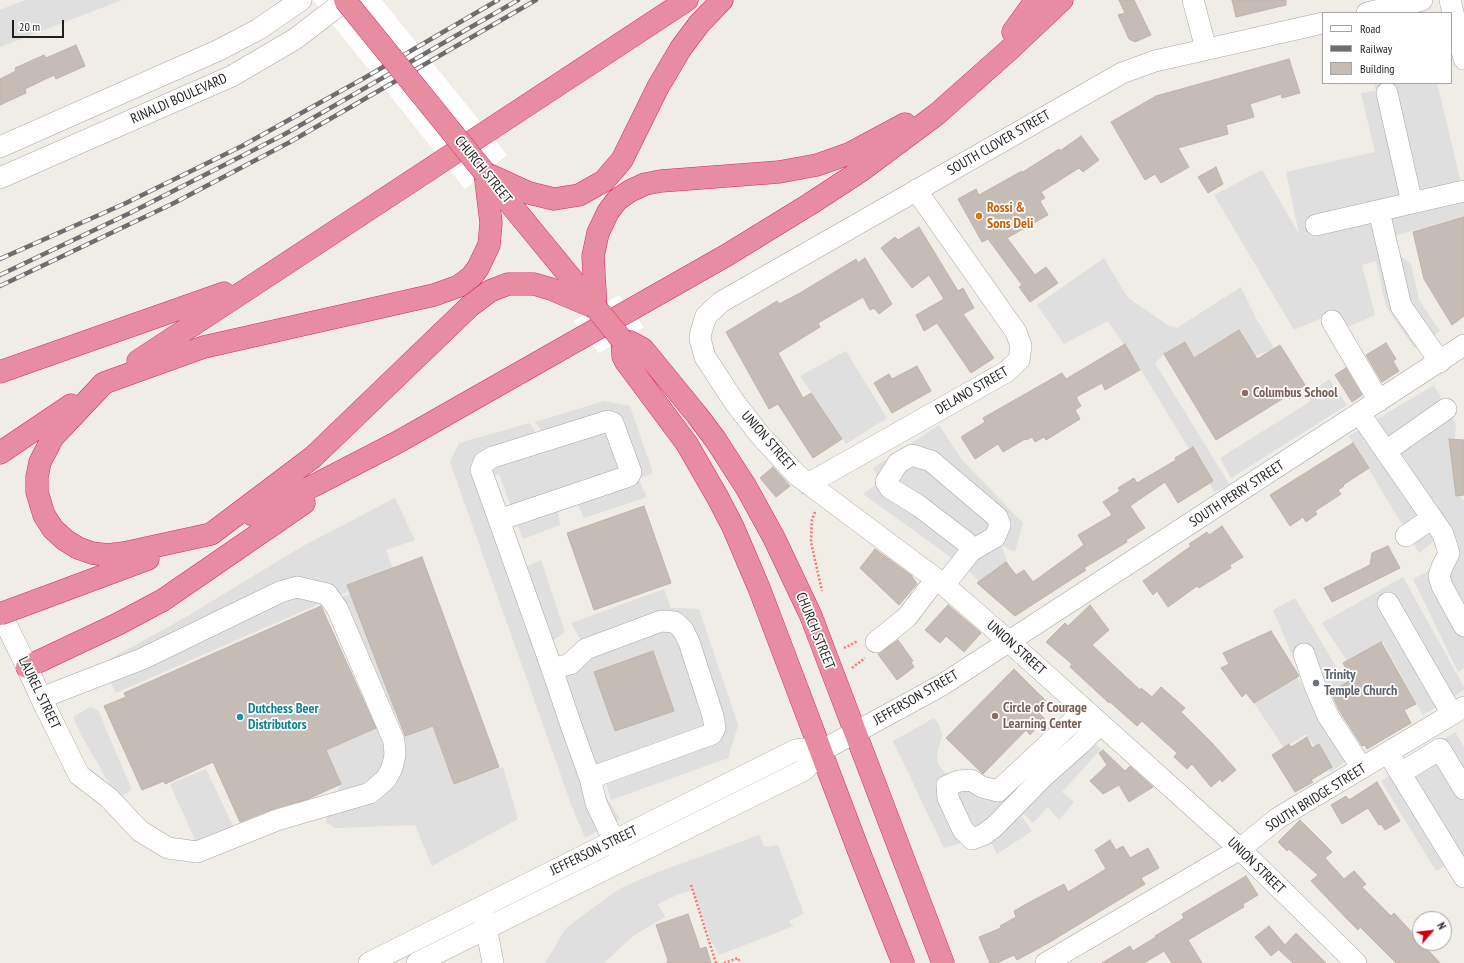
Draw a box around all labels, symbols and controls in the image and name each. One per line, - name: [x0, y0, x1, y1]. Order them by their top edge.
- scale bar: [14, 12, 66, 38]
- legend: [1322, 12, 1452, 84]
- text: 20 m: [19, 19, 40, 34]
- text: Road: [1360, 21, 1380, 36]
- text: Railway: [1360, 41, 1392, 56]
- text: Building: [1360, 61, 1395, 76]
- street label: RINALDI BOULEVARD: [128, 70, 230, 128]
- street label: SOUTH CLOVER STREET: [945, 107, 1053, 179]
- street label: CHURCH STREET: [451, 133, 515, 207]
- place label: Rossi & Sons Deli: [987, 200, 1033, 232]
- marker: Rossi & Sons Deli: [974, 211, 984, 221]
- street label: DELANO STREET: [933, 363, 1011, 419]
- place label: Columbus School: [1253, 385, 1338, 401]
- marker: Columbus School: [1240, 388, 1250, 398]
- street label: UNION STREET: [738, 408, 798, 474]
- street label: SOUTH PERRY STREET: [1187, 457, 1287, 531]
- street label: CHURCH STREET: [792, 590, 838, 672]
- street label: UNION STREET: [983, 617, 1049, 679]
- street label: LAUREL STREET: [14, 654, 64, 732]
- street label: JEFFERSON STREET: [871, 667, 961, 729]
- place label: Trinity Temple Church: [1324, 667, 1397, 700]
- marker: Trinity Temple Church: [1311, 678, 1321, 688]
- place label: Circle of Courage Learning Center: [1003, 700, 1087, 732]
- place label: Dutchess Beer Distributors: [248, 701, 319, 734]
- marker: Circle of Courage Learning Center: [990, 711, 1000, 721]
- marker: Dutchess Beer Distributors: [235, 712, 245, 722]
- street label: SOUTH BRIDGE STREET: [1263, 760, 1369, 836]
- street label: JEFFERSON STREET: [548, 823, 640, 879]
- street label: UNION STREET: [1224, 834, 1288, 898]
- north arrow: [1412, 911, 1452, 951]
- text: N: [1434, 920, 1449, 932]

